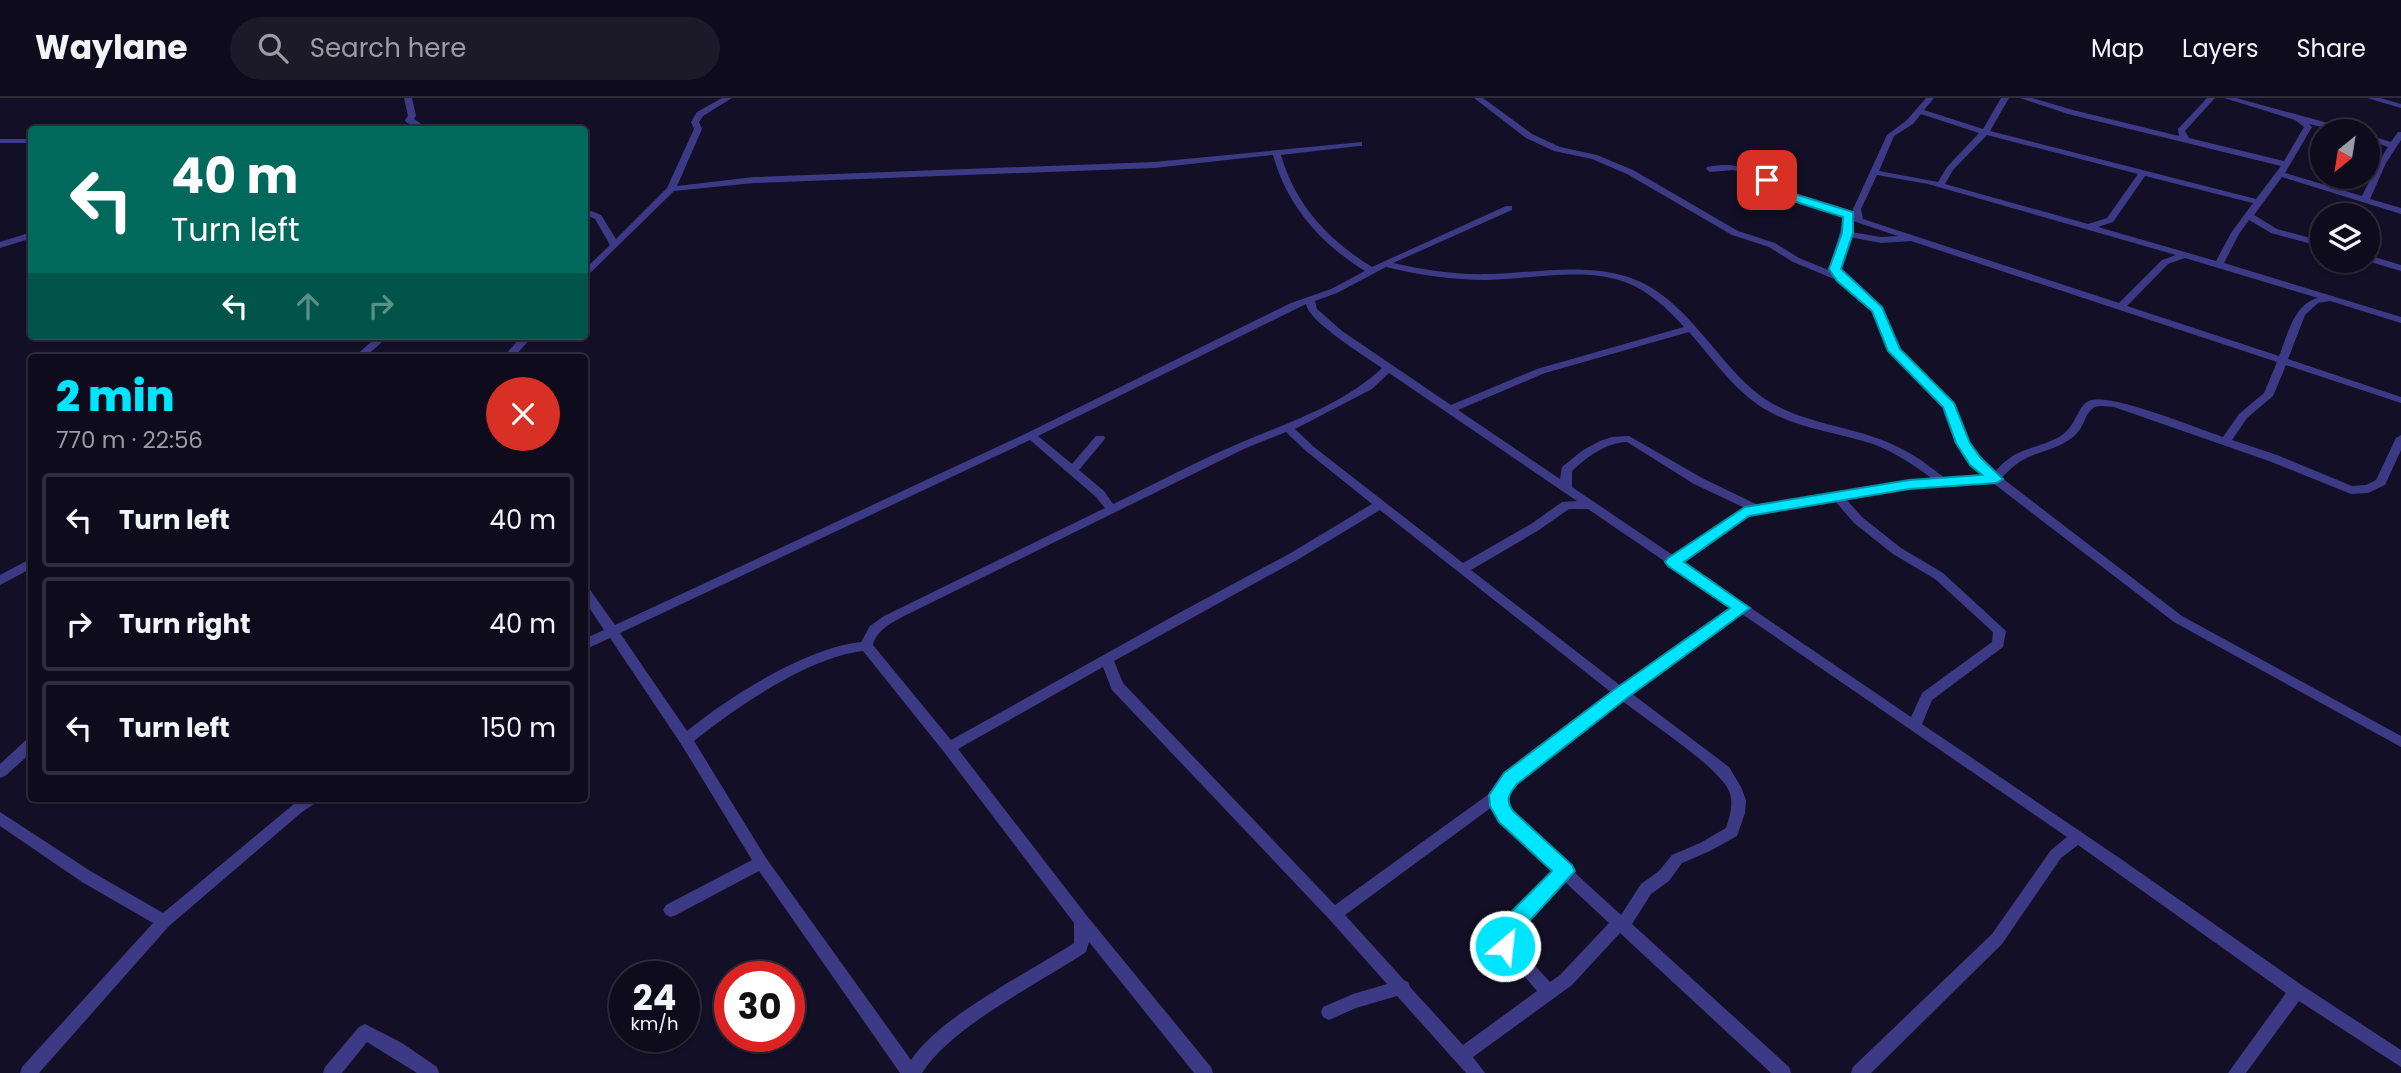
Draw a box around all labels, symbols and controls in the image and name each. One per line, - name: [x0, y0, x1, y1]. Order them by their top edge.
- search box: [230, 17, 720, 80]
- text: Waylane: [35, 24, 188, 71]
- icon: search: [254, 29, 292, 67]
- text: Search here: [310, 30, 466, 66]
- text: Map: [2091, 32, 2144, 65]
- text: Layers: [2182, 32, 2258, 65]
- text: Share: [2296, 32, 2366, 65]
- north arrow: [2310, 119, 2380, 189]
- map controls: [2310, 119, 2380, 273]
- text: 40 m: [171, 142, 298, 210]
- pin: [1737, 150, 1797, 210]
- icon: left: [56, 154, 147, 245]
- icon: arrive: [1748, 161, 1786, 199]
- button: layers: [2310, 203, 2380, 273]
- text: Turn left: [171, 207, 300, 252]
- icon: left: [216, 287, 254, 325]
- icon: ahead: [289, 287, 327, 325]
- icon: right: [362, 287, 400, 325]
- text: 2 min: [56, 367, 174, 426]
- button: close: [486, 377, 560, 451]
- text: 770 m · 22:56: [56, 424, 203, 456]
- icon: left: [60, 501, 98, 539]
- text: Turn left: [119, 502, 230, 538]
- text: 40 m: [490, 502, 556, 538]
- icon: right: [60, 605, 98, 643]
- text: Turn right: [119, 606, 251, 642]
- text: 40 m: [490, 606, 556, 642]
- icon: left: [60, 709, 98, 747]
- text: Turn left: [119, 710, 230, 746]
- text: 150 m: [481, 710, 556, 746]
- position arrow: [1468, 909, 1542, 983]
- speed limit sign: 30: [714, 961, 805, 1052]
- text: 24: [633, 973, 676, 1022]
- text: km/h: [631, 1011, 678, 1036]

